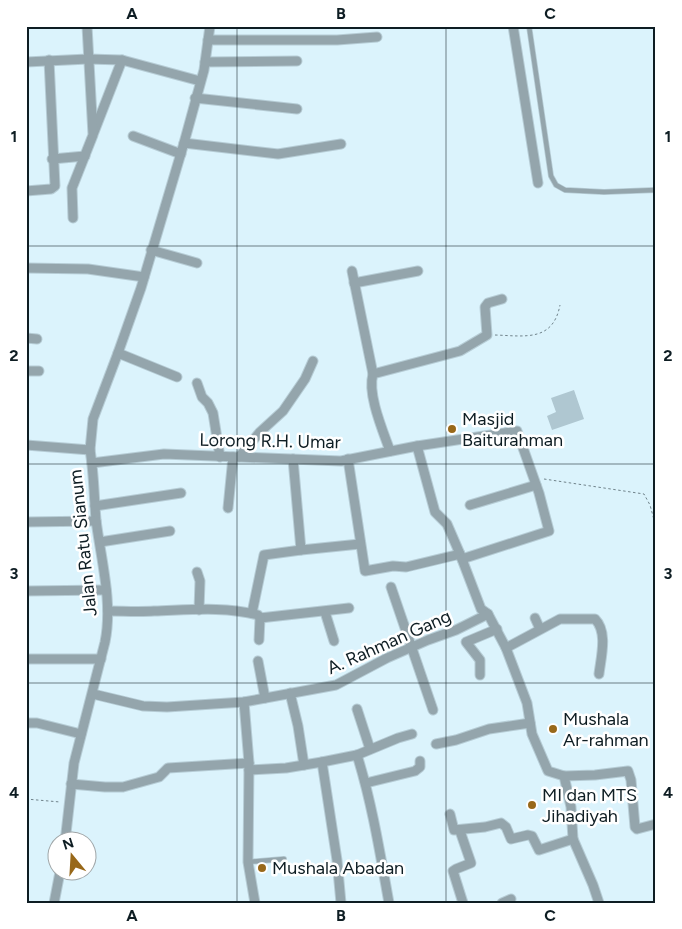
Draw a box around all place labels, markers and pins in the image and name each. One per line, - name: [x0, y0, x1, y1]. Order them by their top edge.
- place label: Masjid Baiturahman: [462, 408, 563, 451]
- marker: Masjid Baiturahman: [446, 423, 458, 435]
- place label: Mushala Ar-rahman: [563, 708, 649, 751]
- marker: Mushala Ar-rahman: [547, 723, 559, 735]
- place label: MI dan MTS Jihadiyah: [542, 784, 637, 827]
- marker: MI dan MTS Jihadiyah: [526, 799, 538, 811]
- place label: Mushala Abadan: [272, 857, 404, 879]
- marker: Mushala Abadan: [256, 862, 268, 874]

